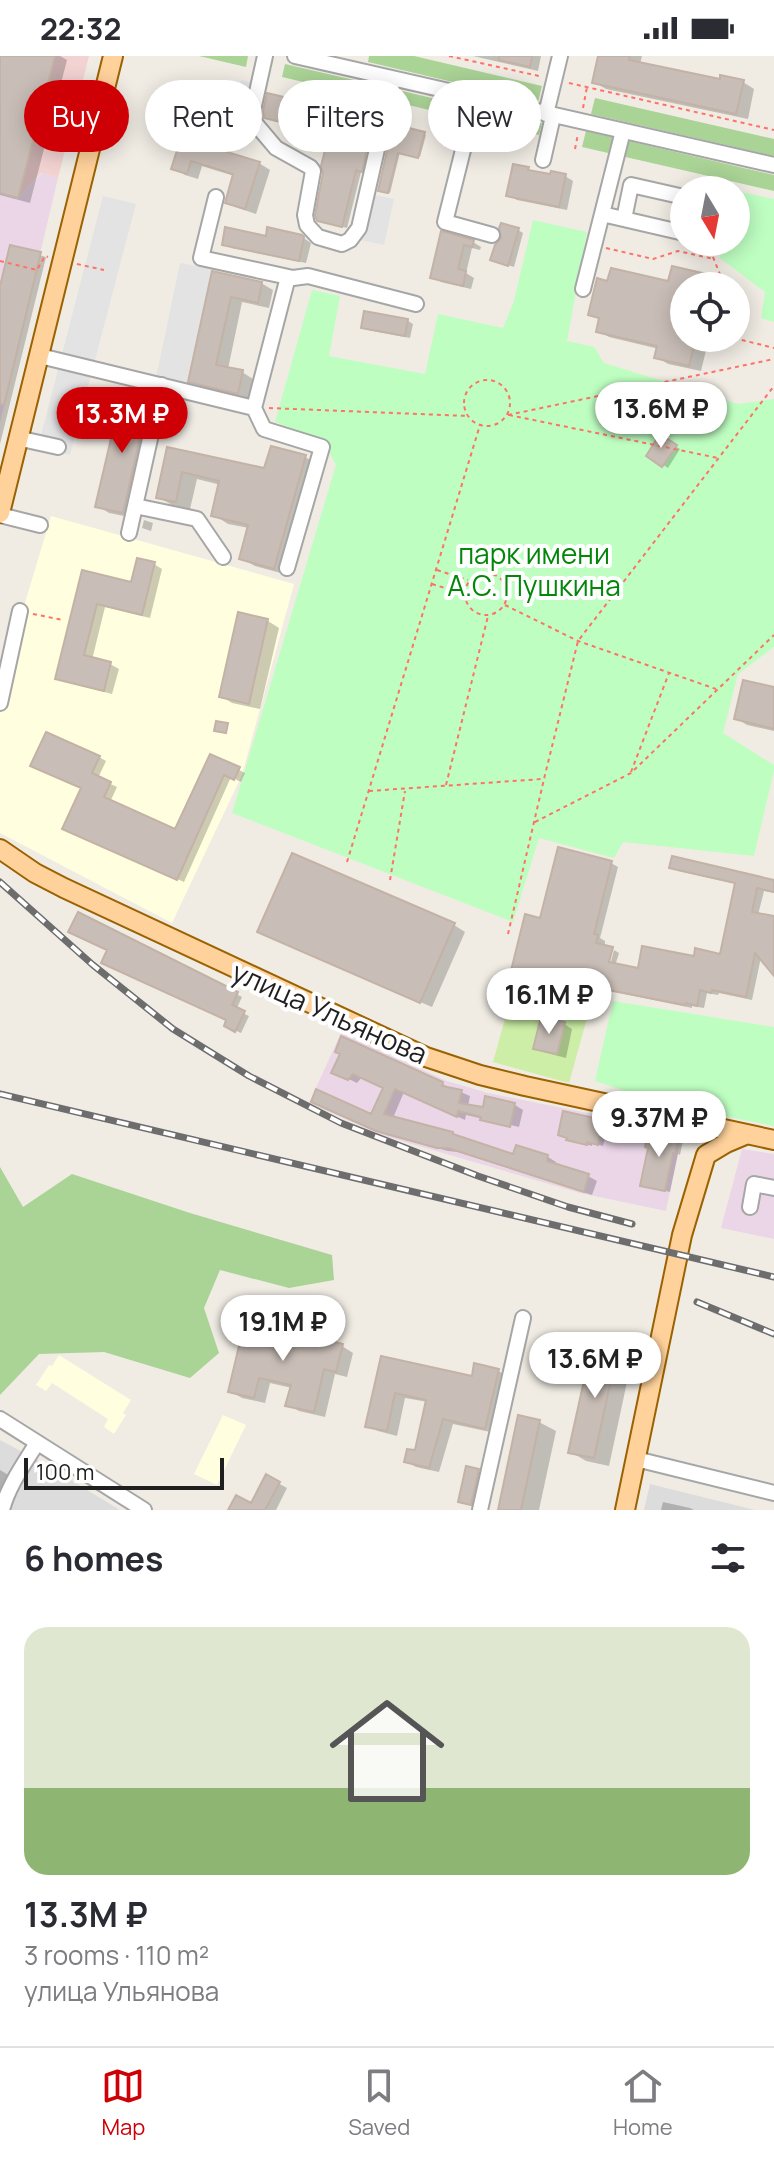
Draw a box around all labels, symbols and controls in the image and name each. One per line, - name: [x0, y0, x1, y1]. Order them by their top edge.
- text: 22:32: [40, 8, 121, 49]
- chip: Buy: [24, 80, 129, 152]
- chip: Rent: [145, 80, 262, 152]
- chip: Filters: [278, 80, 412, 152]
- chip: New: [428, 80, 541, 152]
- north arrow: [670, 176, 750, 256]
- map controls: [670, 176, 750, 352]
- button: locate: [670, 272, 750, 352]
- pin: 13.6M ₽: [587, 382, 735, 450]
- pin: 13.3M ₽: [48, 387, 196, 455]
- text: 13.6M ₽: [613, 390, 709, 426]
- text: 13.3M ₽: [75, 395, 169, 431]
- park label: парк имени А.С. Пушкина: [447, 534, 621, 604]
- street label: улица Ульянова: [226, 952, 434, 1072]
- pin: 16.1M ₽: [475, 968, 623, 1036]
- text: 16.1M ₽: [505, 976, 593, 1012]
- pin: 9.37M ₽: [585, 1091, 733, 1159]
- text: 9.37M ₽: [610, 1099, 708, 1135]
- pin: 19.1M ₽: [209, 1295, 357, 1363]
- text: 19.1M ₽: [239, 1303, 327, 1339]
- pin: 13.6M ₽: [521, 1332, 669, 1400]
- text: 13.6M ₽: [547, 1340, 643, 1376]
- scale bar: [24, 1454, 224, 1490]
- text: 100 m: [36, 1457, 94, 1487]
- text: 6 homes: [24, 1535, 163, 1581]
- icon: filters: [706, 1536, 750, 1580]
- icon: home: [315, 1679, 459, 1823]
- text: 13.3M ₽: [24, 1891, 148, 1937]
- text: 3 rooms · 110 m²: [24, 1937, 209, 1973]
- text: улица Ульянова: [24, 1973, 219, 2009]
- tab: Map: [101, 2064, 145, 2142]
- tab: Saved: [348, 2064, 410, 2142]
- tab: Home: [613, 2064, 673, 2142]

